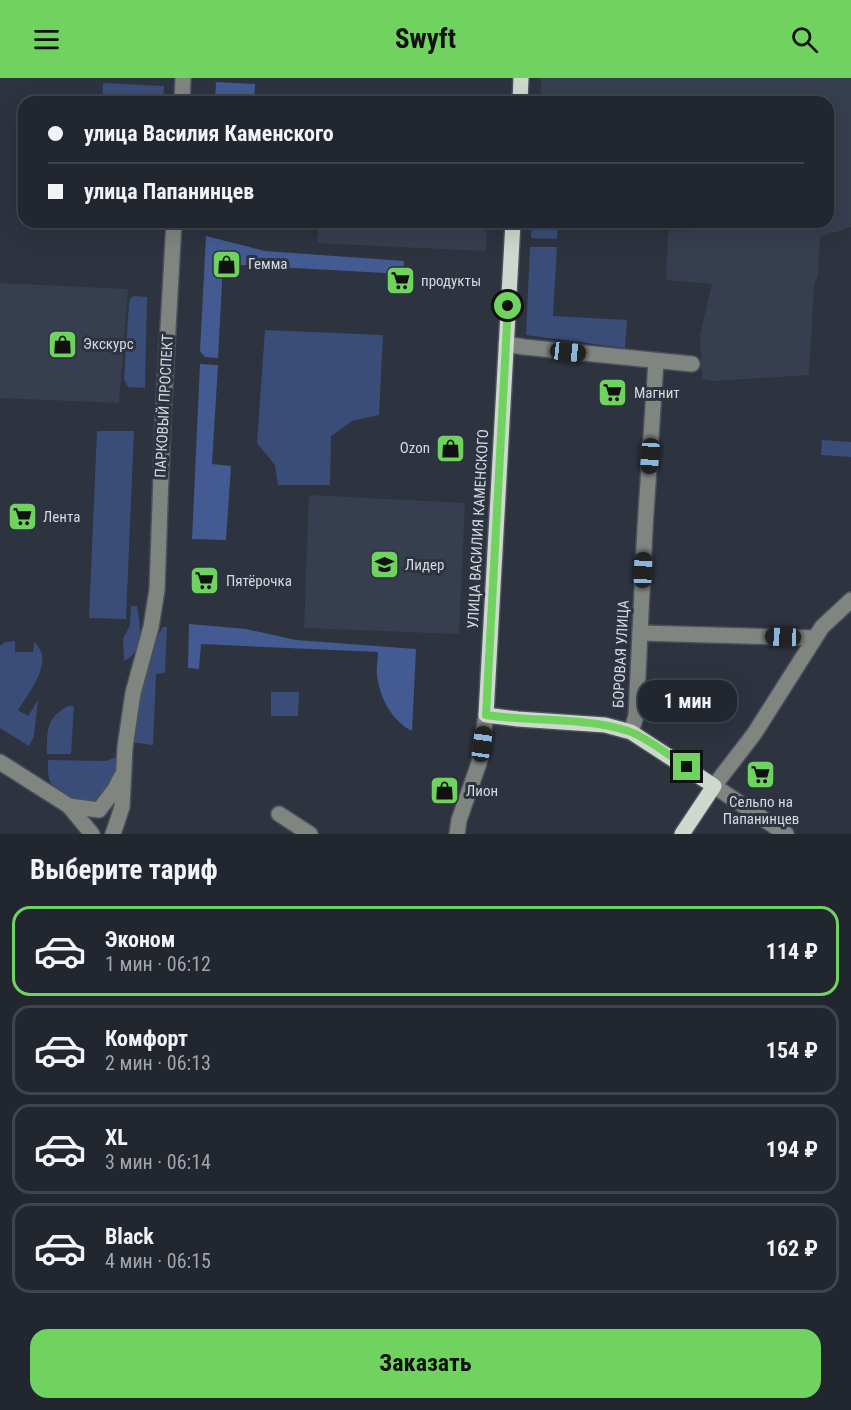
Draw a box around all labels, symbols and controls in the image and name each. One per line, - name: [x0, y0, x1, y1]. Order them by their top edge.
- icon: menu: [30, 23, 63, 56]
- text: Swyft: [395, 23, 456, 55]
- icon: search: [788, 23, 821, 56]
- text: улица Василия Каменского: [84, 121, 334, 146]
- text: улица Папанинцев: [84, 179, 254, 204]
- shop icon: Гемма: [211, 248, 243, 280]
- place label: Гемма: [248, 255, 288, 273]
- supermarket icon: продукты: [384, 265, 416, 297]
- place label: продукты: [421, 272, 481, 290]
- route start: [494, 292, 521, 319]
- shop icon: Экскурс: [46, 328, 78, 360]
- street label: ПАРКОВЫЙ ПРОСПЕКТ: [151, 334, 177, 478]
- place label: Экскурс: [83, 335, 134, 353]
- car: [549, 341, 587, 363]
- supermarket icon: Магнит: [597, 377, 629, 409]
- place label: Магнит: [634, 384, 680, 402]
- street label: УЛИЦА ВАСИЛИЯ КАМЕНСКОГО: [464, 429, 492, 629]
- shop icon: Ozon: [435, 432, 467, 464]
- car: [640, 437, 660, 475]
- place label: Ozon: [400, 439, 430, 457]
- supermarket icon: Лента: [6, 501, 38, 533]
- place label: Лента: [43, 508, 80, 526]
- school or university icon: Лидер: [368, 549, 400, 581]
- car: [633, 552, 653, 588]
- place label: Лидер: [405, 556, 444, 574]
- supermarket icon: Пятёрочка: [189, 565, 221, 597]
- place label: Пятёрочка: [226, 572, 292, 590]
- street label: БОРОВАЯ УЛИЦА: [609, 599, 633, 708]
- car: [765, 627, 801, 647]
- callout: 1 мин: [638, 680, 736, 722]
- text: 1 мин: [664, 689, 711, 713]
- car: [471, 725, 493, 763]
- route end: [673, 753, 700, 780]
- supermarket icon: Сельпо на Папанинцев: [745, 759, 777, 791]
- shop icon: Лион: [429, 775, 461, 807]
- place label: Лион: [466, 782, 498, 800]
- place label: Сельпо на Папанинцев: [723, 793, 799, 828]
- text: Выберите тариф: [30, 854, 218, 886]
- icon: car: [33, 924, 87, 978]
- text: Эконом: [105, 927, 175, 952]
- text: 114 ₽: [766, 939, 818, 964]
- text: 1 мин · 06:12: [105, 952, 211, 976]
- icon: car: [33, 1023, 87, 1077]
- text: Комфорт: [105, 1026, 188, 1051]
- text: 154 ₽: [766, 1038, 818, 1063]
- text: 2 мин · 06:13: [105, 1051, 211, 1075]
- icon: car: [33, 1122, 87, 1176]
- text: XL: [105, 1125, 128, 1150]
- text: 194 ₽: [766, 1137, 818, 1162]
- text: 3 мин · 06:14: [105, 1150, 211, 1174]
- icon: car: [33, 1221, 87, 1275]
- text: Black: [105, 1224, 154, 1249]
- text: 162 ₽: [766, 1236, 818, 1261]
- text: 4 мин · 06:15: [105, 1249, 211, 1273]
- button: Заказать: [30, 1329, 821, 1398]

